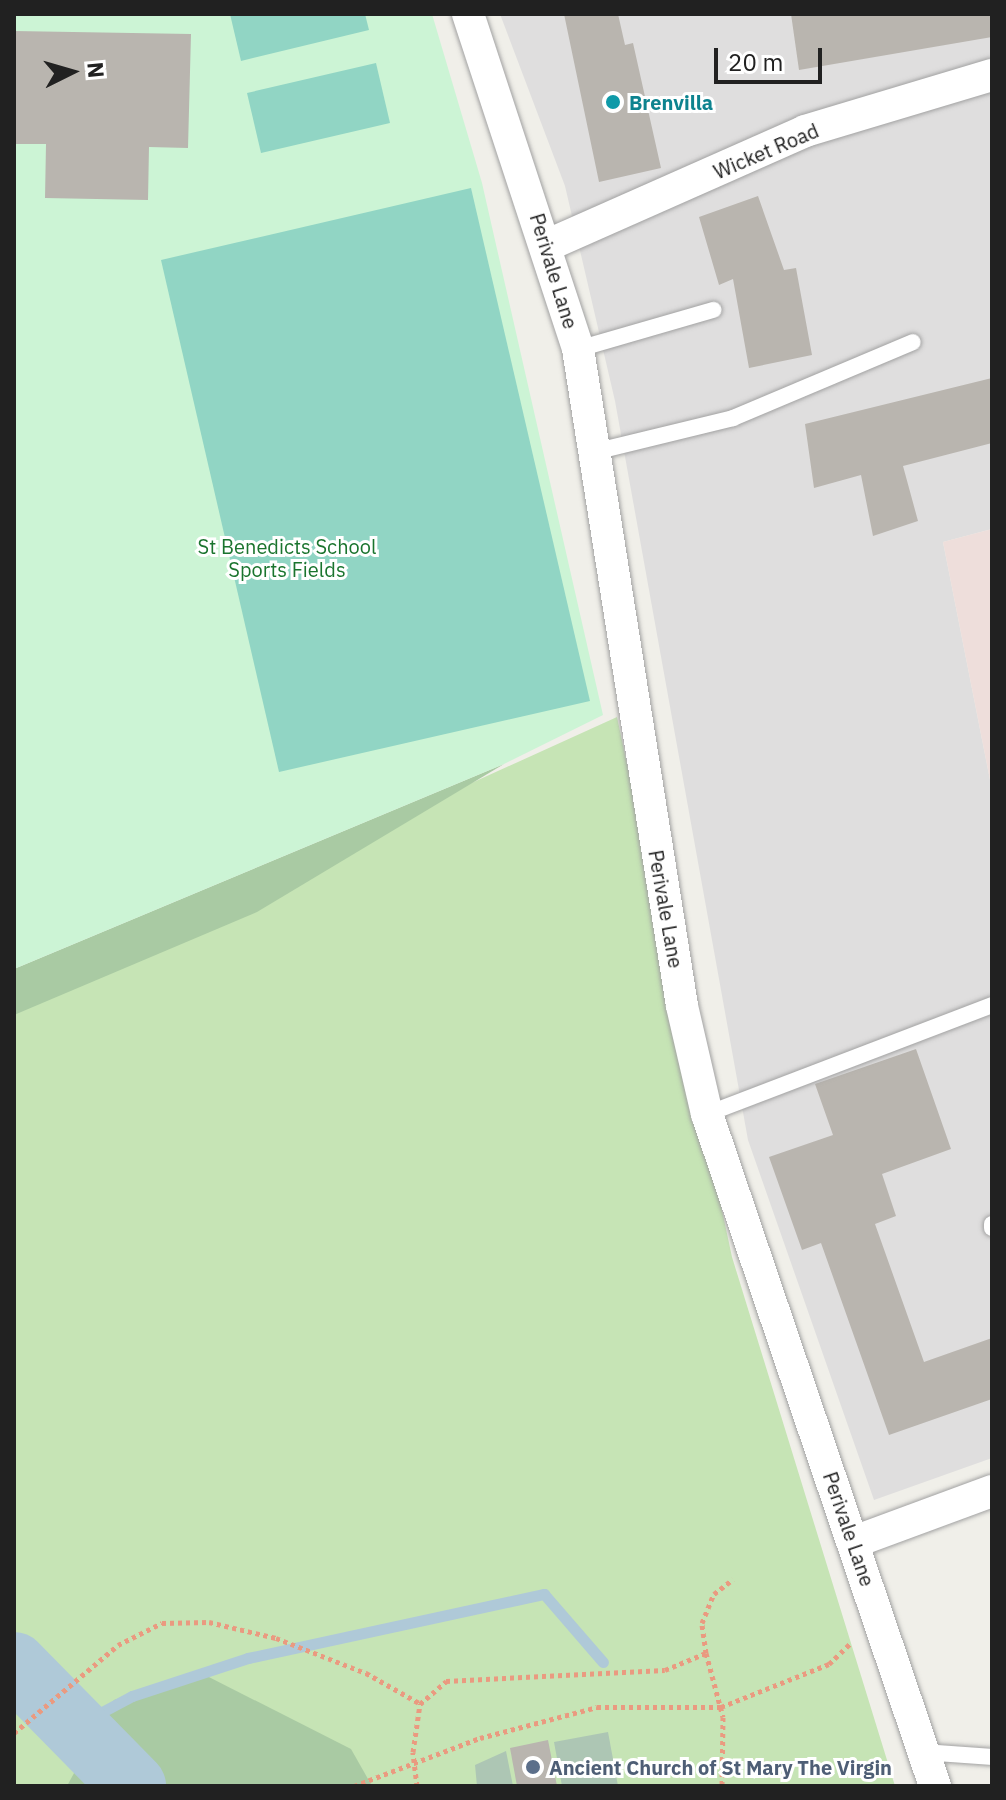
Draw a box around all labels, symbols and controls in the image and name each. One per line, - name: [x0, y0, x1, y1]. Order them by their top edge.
- north arrow: [32, 32, 112, 112]
- scale bar: [718, 32, 826, 82]
- text: 20 m: [728, 46, 783, 78]
- text: N: [81, 61, 112, 79]
- place label: Brenvilla: [629, 90, 713, 114]
- marker: Brenvilla: [604, 93, 622, 111]
- street label: Wicket Road: [710, 118, 822, 184]
- street label: Perivale Lane: [525, 210, 583, 332]
- park label: St Benedicts School Sports Fields: [198, 534, 376, 581]
- street label: Perivale Lane: [644, 848, 688, 970]
- street label: Perivale Lane: [818, 1469, 880, 1589]
- place label: Ancient Church of St Mary The Virgin: [549, 1755, 892, 1779]
- marker: Ancient Church of St Mary The Virgin: [524, 1758, 542, 1776]

